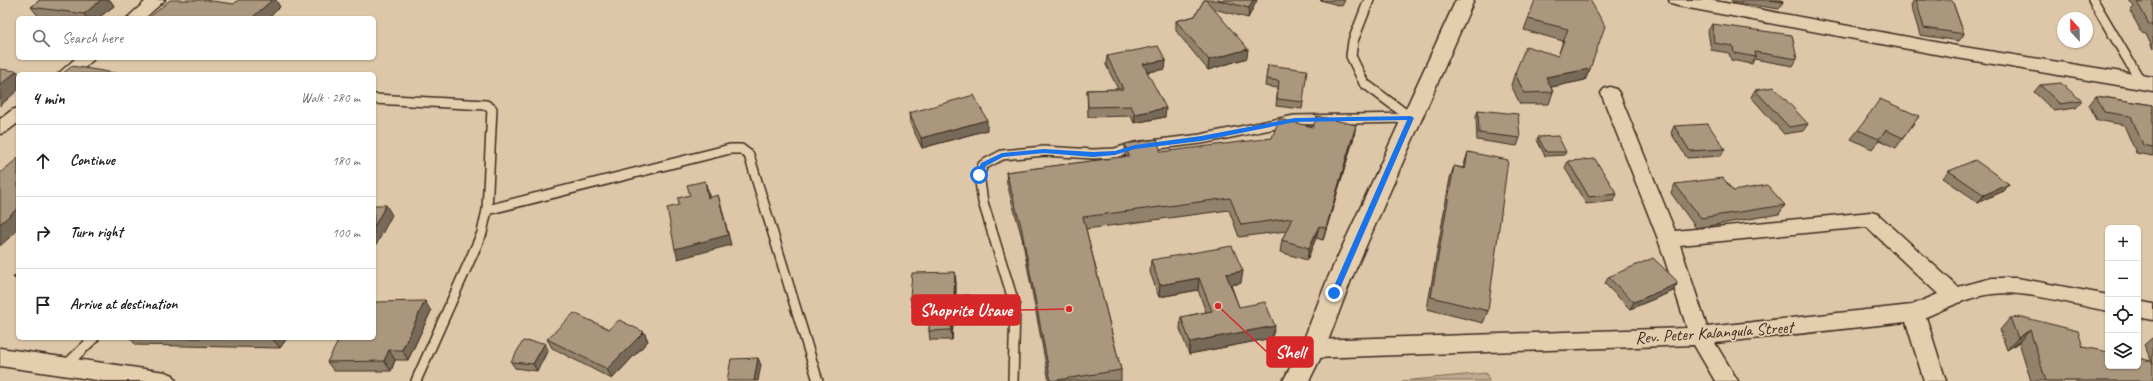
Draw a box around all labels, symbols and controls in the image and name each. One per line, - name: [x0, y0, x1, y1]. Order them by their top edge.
- north arrow: [2057, 12, 2093, 48]
- search box: [16, 16, 376, 60]
- icon: search: [30, 27, 52, 49]
- text: Search here: [62, 29, 123, 48]
- text: 4 min: [32, 88, 65, 109]
- text: Walk · 280 m: [301, 90, 360, 106]
- icon: ahead: [32, 150, 54, 172]
- text: Continue: [70, 151, 115, 170]
- text: 180 m: [332, 153, 360, 169]
- route start: [970, 166, 988, 184]
- icon: right: [32, 222, 54, 244]
- text: Turn right: [70, 223, 123, 242]
- text: 100 m: [332, 225, 360, 241]
- map controls: [2105, 225, 2141, 369]
- button: +: [2105, 225, 2141, 261]
- button: −: [2105, 261, 2141, 297]
- route end: [1325, 284, 1343, 302]
- icon: arrive: [32, 294, 54, 316]
- text: Arrive at destination: [70, 295, 177, 314]
- callout: Shoprite Usave: [912, 295, 1020, 325]
- button: locate: [2105, 297, 2141, 333]
- text: Shoprite Usave: [920, 299, 1014, 321]
- street label: Rev. Peter Kalangula Street: [1634, 316, 1796, 348]
- button: layers: [2105, 333, 2141, 369]
- callout: Shell: [1267, 337, 1313, 367]
- text: Shell: [1275, 341, 1309, 363]

